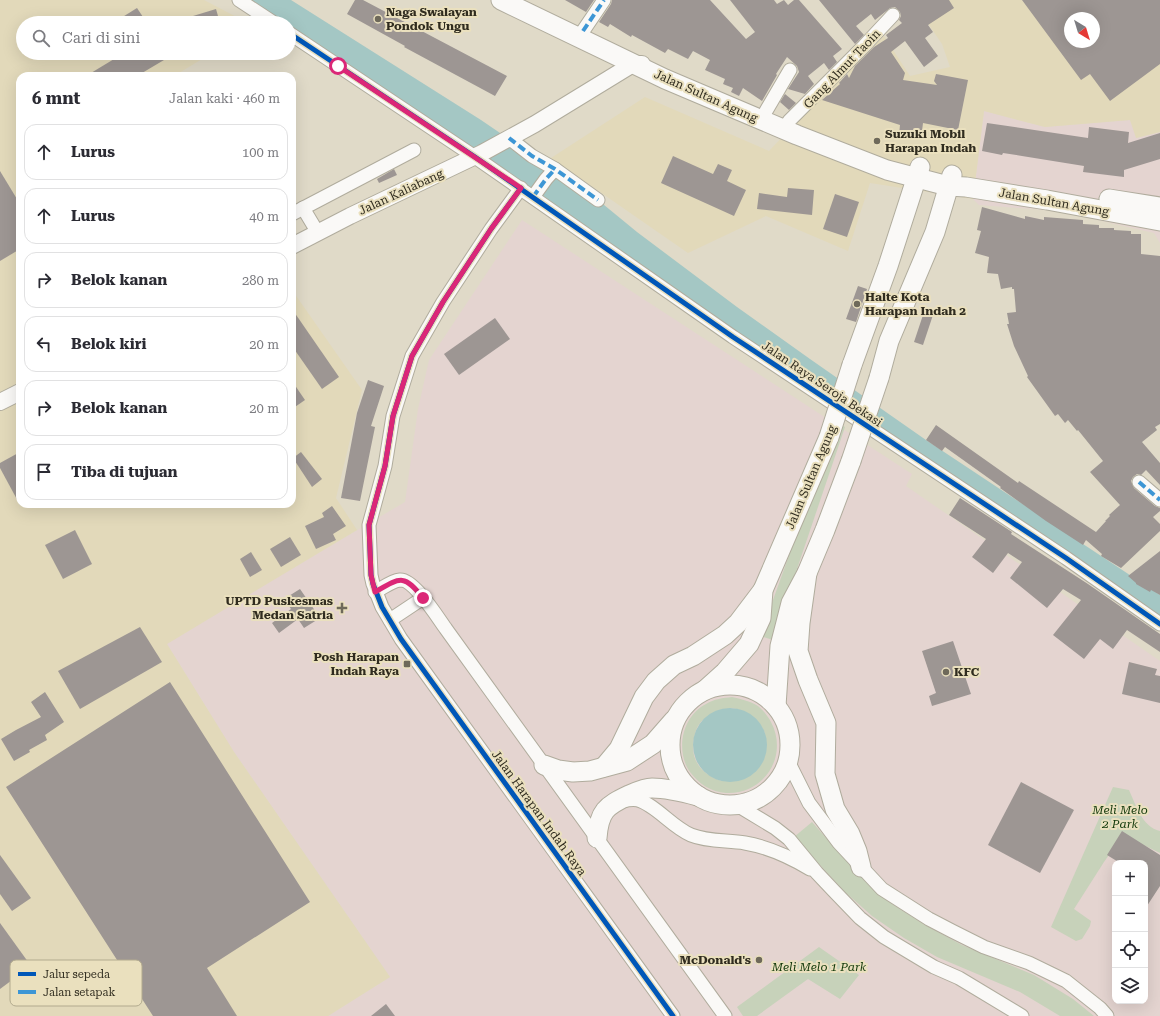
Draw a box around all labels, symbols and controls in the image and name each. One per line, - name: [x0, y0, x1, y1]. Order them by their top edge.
- place label: Naga Swalayan Pondok Ungu: [386, 5, 477, 33]
- north arrow: [1064, 12, 1100, 48]
- marker: Naga Swalayan Pondok Ungu: [373, 14, 383, 24]
- search box: [16, 16, 296, 60]
- street label: Gang Almut Taoin: [801, 26, 883, 111]
- icon: search: [30, 27, 52, 49]
- text: Cari di sini: [62, 29, 140, 47]
- route start: [329, 57, 347, 75]
- street label: Jalan Sultan Agung: [652, 67, 760, 125]
- text: 6 mnt: [32, 88, 81, 108]
- text: Jalan kaki · 460 m: [169, 91, 280, 106]
- place label: Suzuki Mobil Harapan Indah: [885, 127, 976, 155]
- marker: Suzuki Mobil Harapan Indah: [872, 136, 882, 146]
- icon: ahead: [33, 141, 55, 163]
- text: Lurus: [71, 143, 115, 161]
- text: 100 m: [242, 145, 279, 160]
- street label: Jalan Kaliabang: [356, 166, 446, 218]
- street label: Jalan Sultan Agung: [998, 185, 1110, 219]
- icon: ahead: [33, 205, 55, 227]
- text: Lurus: [71, 207, 115, 225]
- text: 40 m: [249, 209, 279, 224]
- icon: right: [33, 269, 55, 291]
- text: Belok kanan: [71, 271, 167, 289]
- text: 280 m: [242, 273, 279, 288]
- place label: Halte Kota Harapan Indah 2: [865, 290, 966, 318]
- marker: Halte Kota Harapan Indah 2: [852, 299, 862, 309]
- icon: left: [33, 333, 55, 355]
- text: Belok kiri: [71, 335, 147, 353]
- text: 20 m: [249, 337, 279, 352]
- street label: Jalan Raya Seroja Bekasi: [759, 338, 885, 430]
- icon: right: [33, 397, 55, 419]
- text: Belok kanan: [71, 399, 167, 417]
- text: 20 m: [249, 401, 279, 416]
- street label: Jalan Sultan Agung: [783, 423, 839, 531]
- icon: arrive: [33, 461, 55, 483]
- text: Tiba di tujuan: [71, 463, 178, 481]
- route end: [414, 589, 432, 607]
- place label: UPTD Puskesmas Medan Satria: [225, 594, 333, 622]
- marker: UPTD Puskesmas Medan Satria: [336, 602, 348, 614]
- place label: Posh Harapan Indah Raya: [314, 650, 399, 678]
- marker: Posh Harapan Indah Raya: [402, 659, 412, 669]
- place label: KFC: [954, 665, 980, 679]
- marker: KFC: [941, 667, 951, 677]
- street label: Jalan Harapan Indah Raya: [489, 748, 590, 879]
- park label: Meli Melo 2 Park: [1091, 803, 1148, 831]
- map controls: [1112, 860, 1148, 1004]
- button: +: [1112, 860, 1148, 896]
- button: −: [1112, 896, 1148, 932]
- button: locate: [1112, 932, 1148, 968]
- place label: McDonald's: [680, 953, 751, 967]
- marker: McDonald's: [754, 955, 764, 965]
- legend: [10, 960, 142, 1006]
- park label: Meli Melo 1 Park: [771, 960, 867, 974]
- text: Jalur sepeda: [43, 968, 110, 981]
- button: layers: [1112, 968, 1148, 1004]
- text: Jalan setapak: [43, 986, 115, 999]

